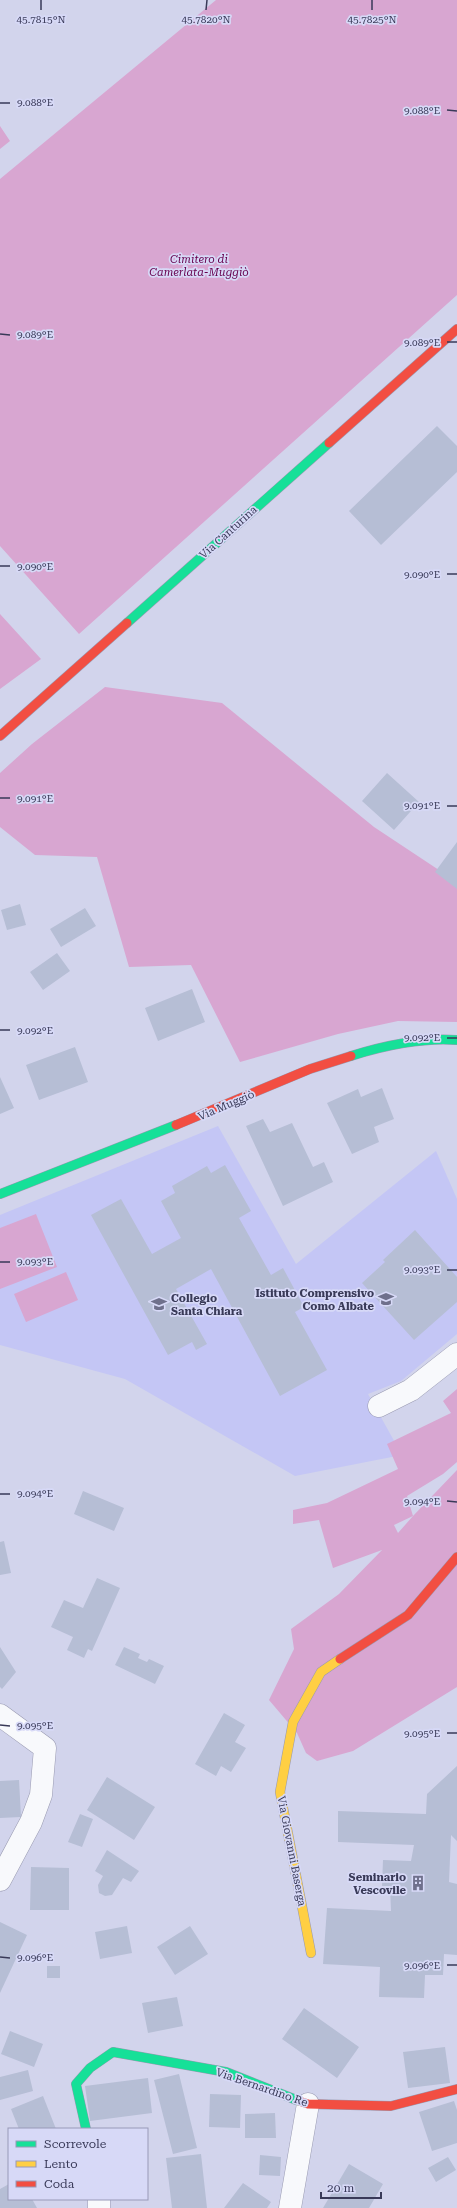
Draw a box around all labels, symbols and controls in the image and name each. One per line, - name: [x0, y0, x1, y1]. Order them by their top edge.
- text: 45.7815°N: [16, 14, 66, 25]
- text: 45.7820°N: [181, 14, 231, 25]
- text: 45.7825°N: [347, 14, 397, 25]
- text: 9.088°E: [17, 97, 53, 108]
- text: 9.088°E: [404, 105, 440, 116]
- park label: Cimitero di Camerlata-Muggiò: [149, 253, 249, 279]
- text: 9.089°E: [17, 329, 53, 340]
- text: 9.089°E: [404, 337, 440, 348]
- street label: Via Canturina: [197, 503, 260, 562]
- text: 9.090°E: [17, 561, 53, 572]
- text: 9.090°E: [404, 569, 440, 580]
- text: 9.091°E: [17, 793, 53, 804]
- text: 9.091°E: [404, 800, 440, 811]
- text: 9.092°E: [17, 1025, 53, 1036]
- text: 9.092°E: [404, 1032, 440, 1043]
- street label: Via Muggiò: [196, 1088, 257, 1123]
- text: 9.093°E: [17, 1256, 53, 1267]
- text: 9.093°E: [404, 1264, 440, 1275]
- place label: Istituto Comprensivo Como Albate: [255, 1287, 375, 1313]
- school or university icon: Istituto Comprensivo Como Albate: [377, 1290, 395, 1308]
- place label: Collegio Santa Chiara: [171, 1292, 243, 1318]
- school or university icon: Collegio Santa Chiara: [150, 1295, 168, 1313]
- text: 9.094°E: [17, 1488, 53, 1499]
- text: 9.094°E: [404, 1496, 440, 1507]
- text: 9.095°E: [17, 1720, 53, 1731]
- text: 9.095°E: [404, 1728, 440, 1739]
- street label: Via Giovanni Baserga: [274, 1795, 309, 1907]
- place label: Seminario Vescovile: [349, 1871, 407, 1897]
- building icon: Seminario Vescovile: [409, 1874, 427, 1892]
- text: 9.096°E: [17, 1952, 53, 1963]
- text: 9.096°E: [404, 1960, 440, 1971]
- street label: Via Bernardino Re: [214, 2066, 309, 2109]
- legend: [8, 2128, 148, 2200]
- text: Scorrevole: [44, 2137, 107, 2151]
- text: Lento: [44, 2157, 78, 2171]
- scale bar: [321, 2174, 381, 2200]
- text: Coda: [44, 2177, 75, 2191]
- text: 20 m: [327, 2181, 354, 2195]

